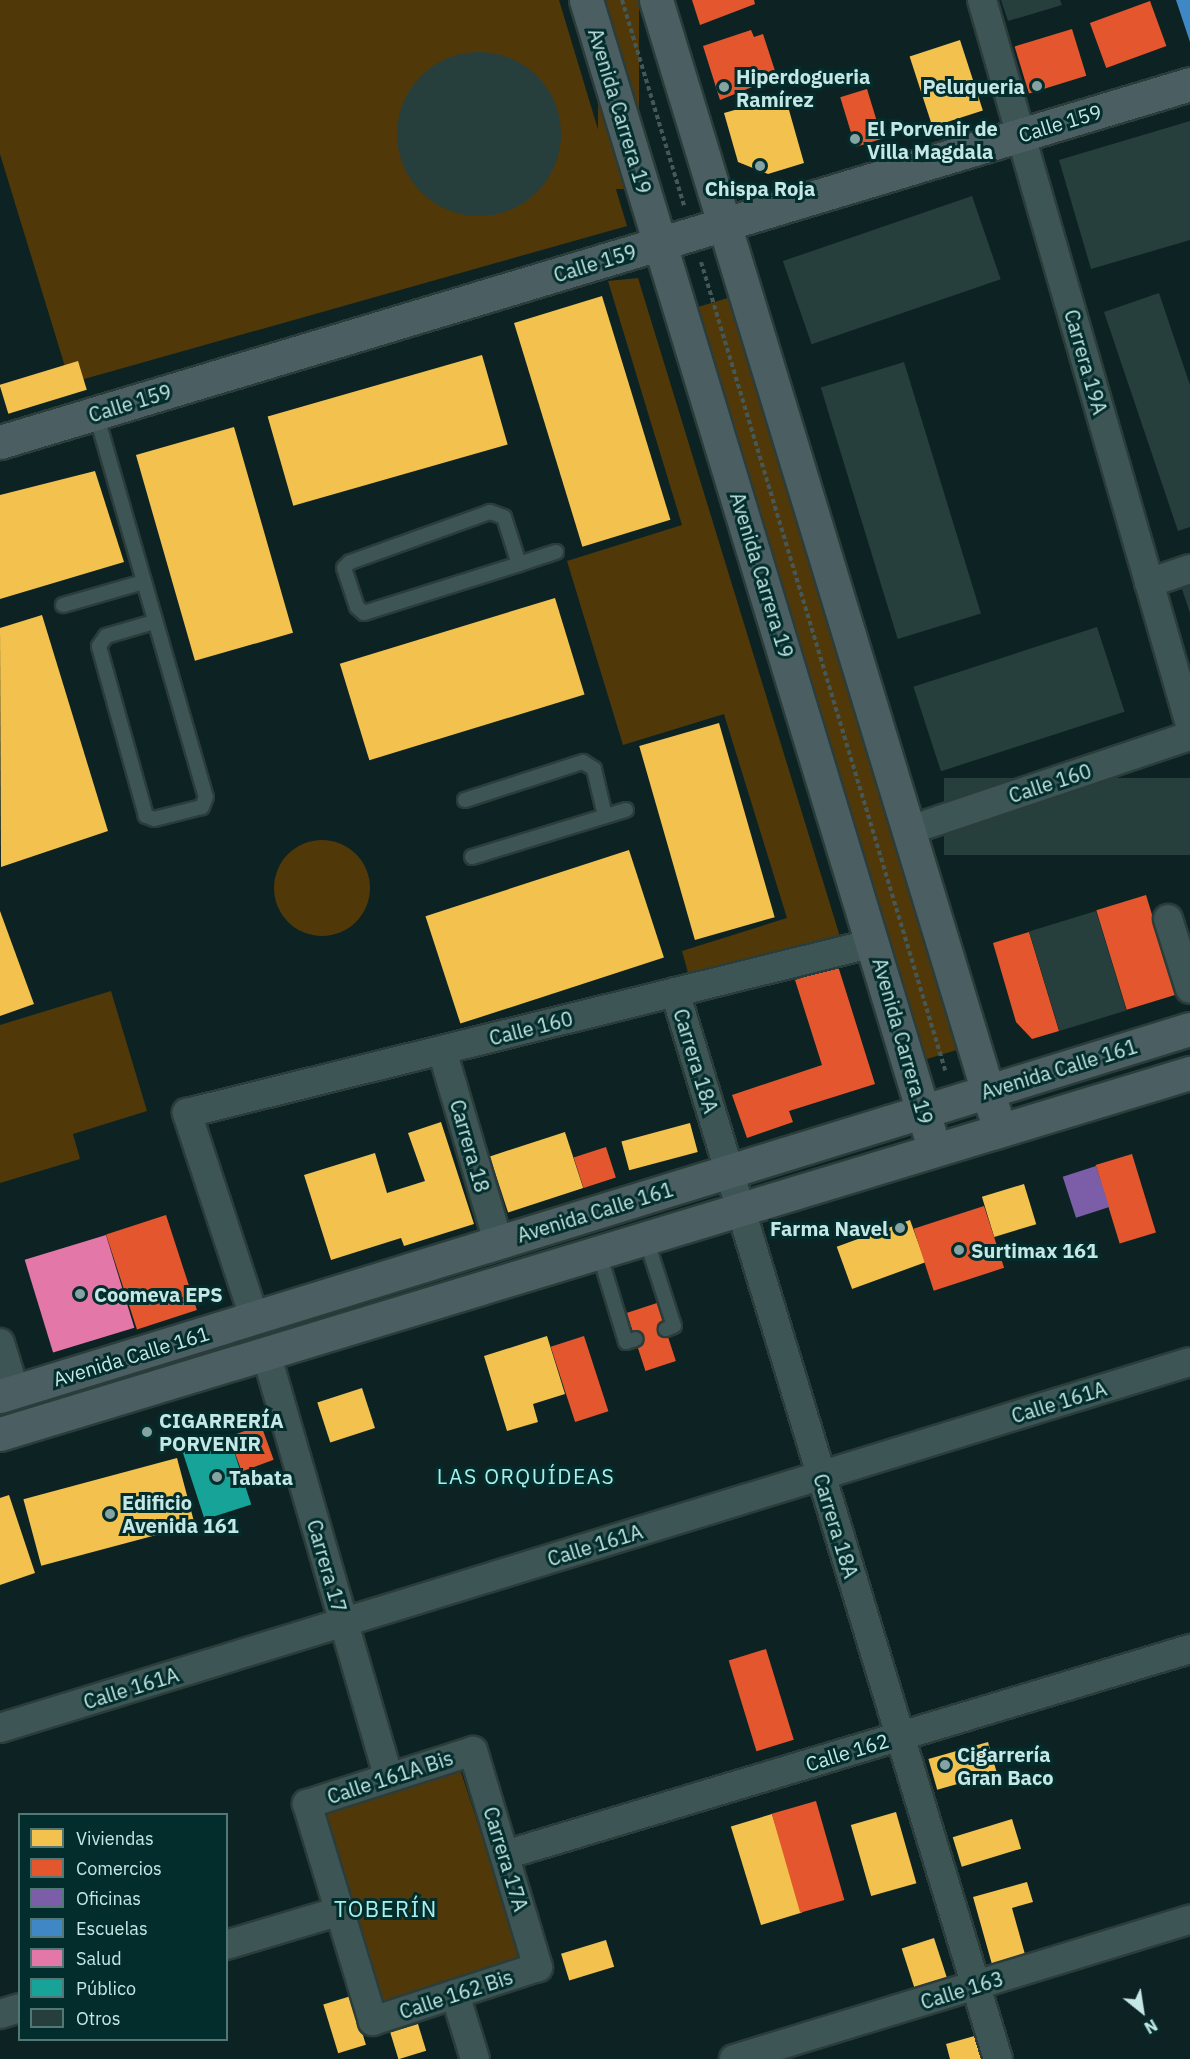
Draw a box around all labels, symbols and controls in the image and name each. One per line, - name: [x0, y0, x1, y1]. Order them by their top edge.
- street label: Avenida Carrera 19: [583, 25, 657, 197]
- place label: Hiperdogueria Ramírez: [736, 64, 870, 111]
- place label: Peluqueria: [923, 74, 1025, 98]
- marker: Peluqueria: [1030, 79, 1044, 93]
- marker: Hiperdogueria Ramírez: [717, 80, 731, 94]
- street label: Calle 159: [1016, 99, 1104, 147]
- place label: El Porvenir de Villa Magdala: [867, 116, 998, 163]
- marker: El Porvenir de Villa Magdala: [848, 132, 862, 146]
- marker: Chispa Roja: [753, 159, 767, 173]
- place label: Chispa Roja: [705, 176, 815, 200]
- street label: Calle 159: [551, 239, 639, 287]
- street label: Carrera 19A: [1060, 307, 1112, 417]
- street label: Calle 159: [86, 379, 174, 427]
- street label: Avenida Carrera 19: [725, 489, 799, 661]
- street label: Calle 160: [1006, 758, 1094, 808]
- street label: Avenida Carrera 19: [868, 955, 938, 1127]
- street label: Calle 160: [487, 1006, 575, 1050]
- street label: Carrera 18A: [669, 1006, 723, 1116]
- street label: Avenida Calle 161: [978, 1034, 1140, 1104]
- street label: Carrera 18: [445, 1097, 495, 1195]
- street label: Avenida Calle 161: [514, 1177, 676, 1247]
- place label: Farma Navel: [770, 1216, 888, 1240]
- marker: Farma Navel: [893, 1221, 907, 1235]
- place label: Surtimax 161: [971, 1238, 1098, 1262]
- marker: Surtimax 161: [952, 1243, 966, 1257]
- place label: Coomeva EPS: [94, 1282, 223, 1306]
- marker: Coomeva EPS: [71, 1285, 89, 1303]
- street label: Avenida Calle 161: [50, 1321, 212, 1391]
- street label: Calle 161A: [1008, 1376, 1110, 1428]
- place label: CIGARRERÍA PORVENIR: [159, 1408, 284, 1455]
- marker: CIGARRERÍA PORVENIR: [140, 1425, 154, 1439]
- district label: LAS ORQUÍDEAS: [437, 1463, 615, 1489]
- place label: Tabata: [229, 1465, 293, 1489]
- marker: Tabata: [210, 1470, 224, 1484]
- street label: Carrera 18A: [809, 1471, 863, 1581]
- place label: Edificio Avenida 161: [122, 1490, 239, 1537]
- marker: Edificio Avenida 161: [103, 1507, 117, 1521]
- street label: Carrera 17: [302, 1517, 352, 1615]
- street label: Calle 161A: [544, 1519, 646, 1571]
- street label: Calle 161A: [80, 1662, 182, 1714]
- street label: Calle 162: [803, 1728, 891, 1776]
- place label: Cigarrería Gran Baco: [957, 1742, 1053, 1789]
- street label: Calle 161A Bis: [324, 1745, 456, 1809]
- marker: Cigarrería Gran Baco: [938, 1758, 952, 1772]
- street label: Carrera 17A: [479, 1804, 533, 1914]
- legend: [18, 1813, 228, 2041]
- text: Viviendas: [76, 1827, 154, 1850]
- text: Comercios: [76, 1857, 162, 1880]
- text: Oficinas: [76, 1887, 141, 1910]
- district label: TOBERÍN: [334, 1896, 438, 1922]
- text: Escuelas: [76, 1917, 148, 1940]
- text: Salud: [76, 1947, 122, 1970]
- street label: Calle 162 Bis: [396, 1964, 516, 2024]
- street label: Calle 163: [918, 1966, 1006, 2014]
- text: Público: [76, 1977, 136, 2000]
- north arrow: [1112, 1981, 1172, 2041]
- text: Otros: [76, 2007, 120, 2030]
- text: N: [1141, 2015, 1161, 2038]

